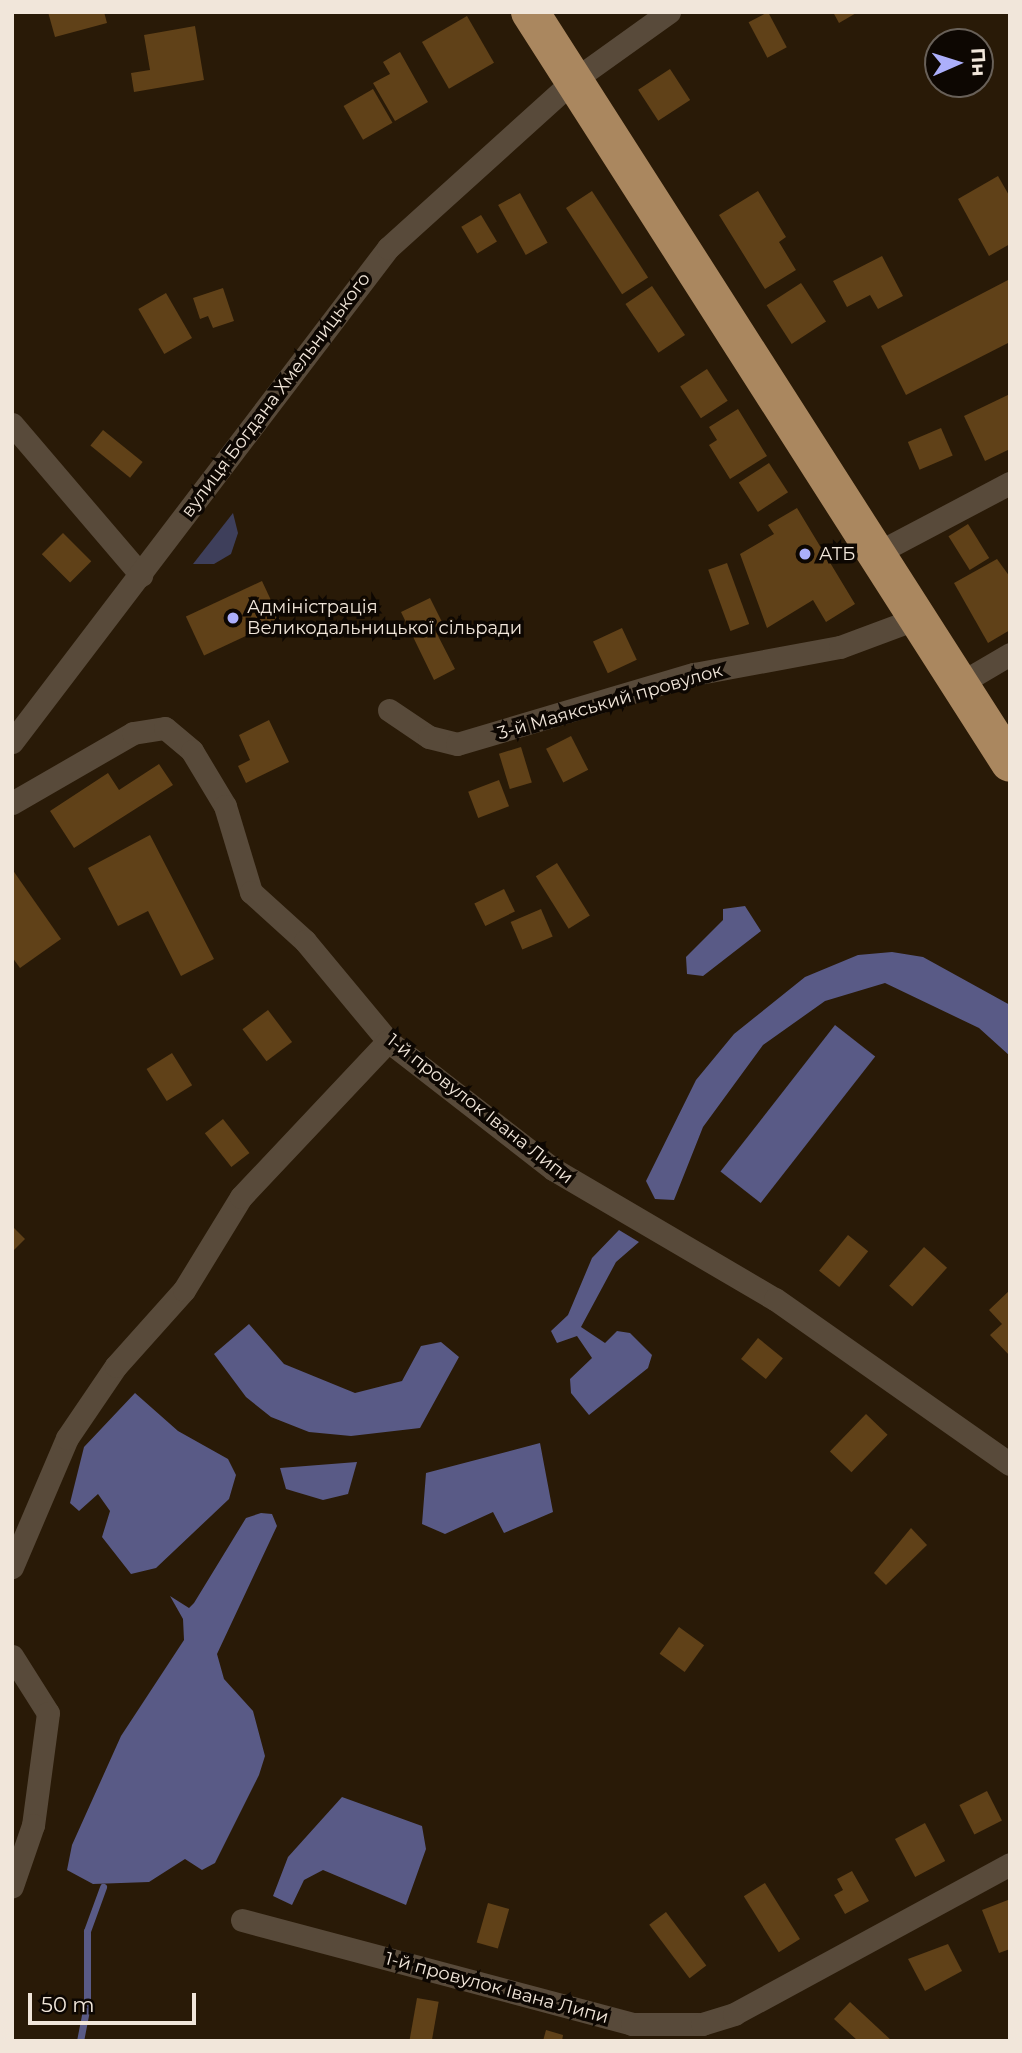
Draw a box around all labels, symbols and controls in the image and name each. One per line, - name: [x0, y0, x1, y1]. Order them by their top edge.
- north arrow: [924, 28, 994, 98]
- text: Пн: [966, 47, 991, 77]
- street label: вулиця Богдана Хмельницького: [177, 268, 375, 522]
- place label: АТБ: [819, 543, 855, 565]
- marker: АТБ: [797, 546, 813, 562]
- place label: Адміністрація Великодальницької сільради: [247, 597, 522, 640]
- marker: Адміністрація Великодальницької сільради: [225, 610, 241, 626]
- street label: 3-й Маякський провулок: [495, 660, 725, 744]
- street label: 1-й провулок Івана Липи: [383, 1030, 577, 1188]
- street label: 1-й провулок Івана Липи: [383, 1948, 611, 2028]
- scale bar: [32, 1980, 200, 2024]
- text: 50 m: [41, 1992, 95, 2017]

